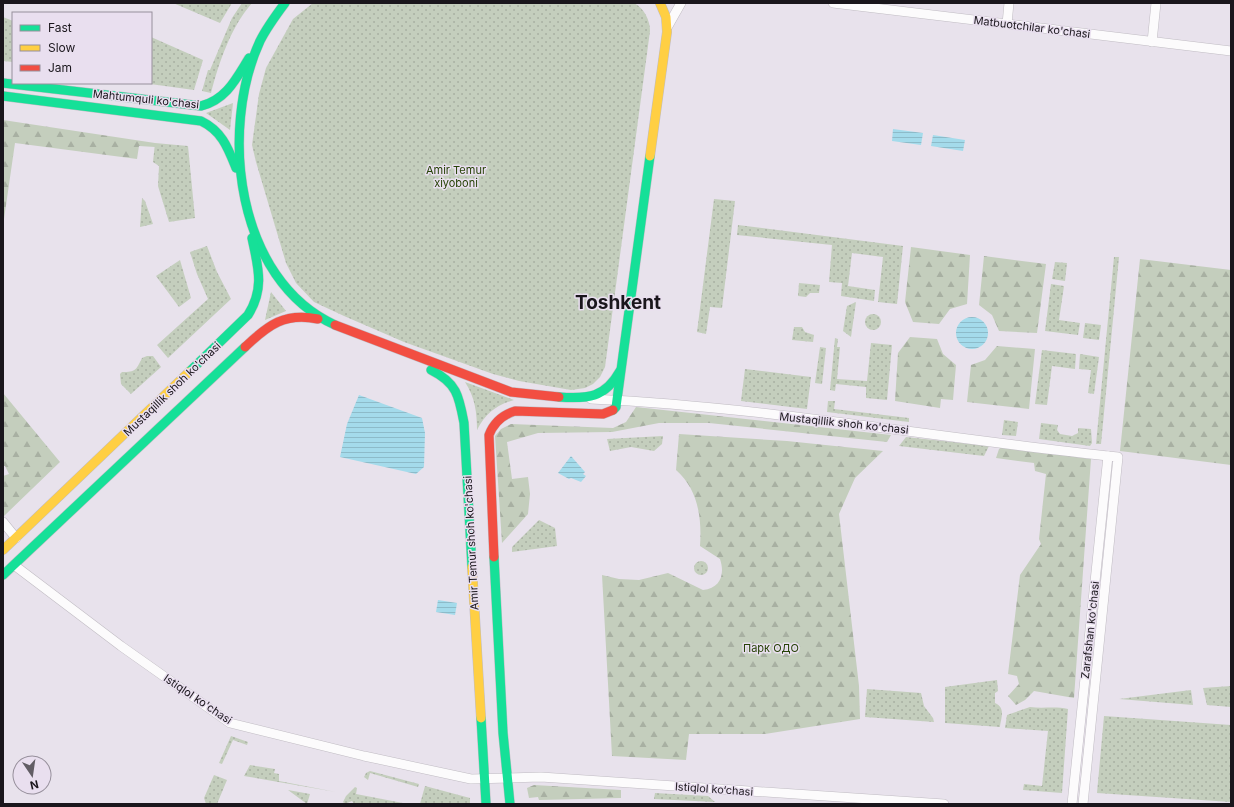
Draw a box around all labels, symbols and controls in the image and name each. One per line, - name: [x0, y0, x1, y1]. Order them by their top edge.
- legend: [12, 12, 152, 84]
- street label: Matbuotchilar ko'chasi: [973, 13, 1091, 41]
- text: Fast: [48, 20, 72, 35]
- text: Slow: [48, 40, 76, 55]
- text: Jam: [48, 60, 72, 75]
- street label: Mahtumquli ko'chasi: [92, 86, 200, 112]
- park label: Amir Temur xiyoboni: [426, 163, 486, 190]
- district label: Toshkent: [575, 291, 661, 314]
- street label: Mustaqillik shoh ko'chasi: [120, 339, 224, 439]
- street label: Mustaqillik shoh ko'chasi: [779, 409, 909, 437]
- street label: Amir Temur shoh ko'chasi: [460, 475, 482, 611]
- street label: Zarafshan ko'chasi: [1078, 580, 1102, 680]
- park label: Парк ОДО: [743, 641, 799, 655]
- street label: Istiqlol ko'chasi: [161, 671, 235, 727]
- north arrow: [12, 755, 52, 795]
- text: N: [29, 777, 40, 793]
- street label: Istiqlol ko‘chasi: [674, 779, 754, 799]

